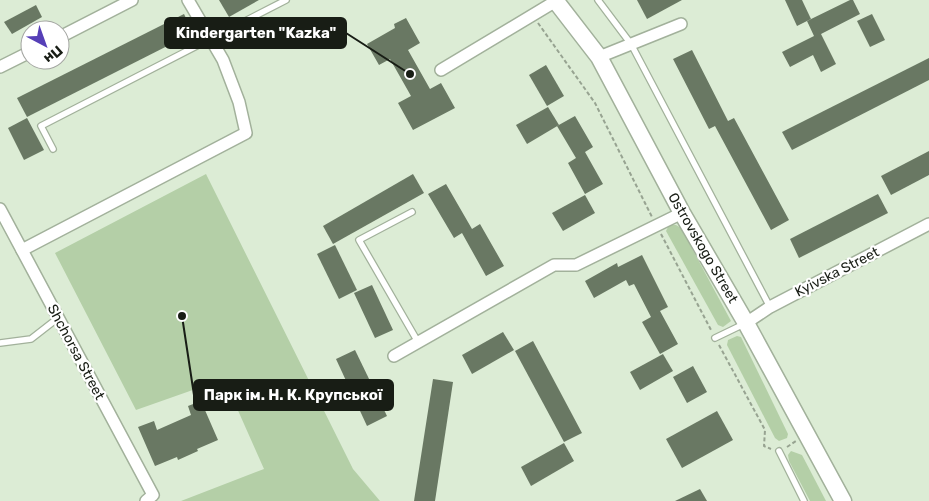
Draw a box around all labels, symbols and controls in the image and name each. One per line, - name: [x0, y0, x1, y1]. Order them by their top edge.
- callout: Kindergarten "Kazka": [165, 18, 346, 48]
- north arrow: [20, 20, 70, 70]
- text: Kindergarten "Kazka": [176, 24, 337, 42]
- text: Пн: [40, 42, 66, 67]
- street label: Ostrovskogo Street: [664, 190, 742, 307]
- street label: Kyivska Street: [792, 243, 882, 301]
- street label: Shchorsa Street: [44, 301, 109, 403]
- callout: Парк ім. Н. К. Крупської: [194, 380, 393, 410]
- text: Парк ім. Н. К. Крупської: [204, 386, 383, 404]

